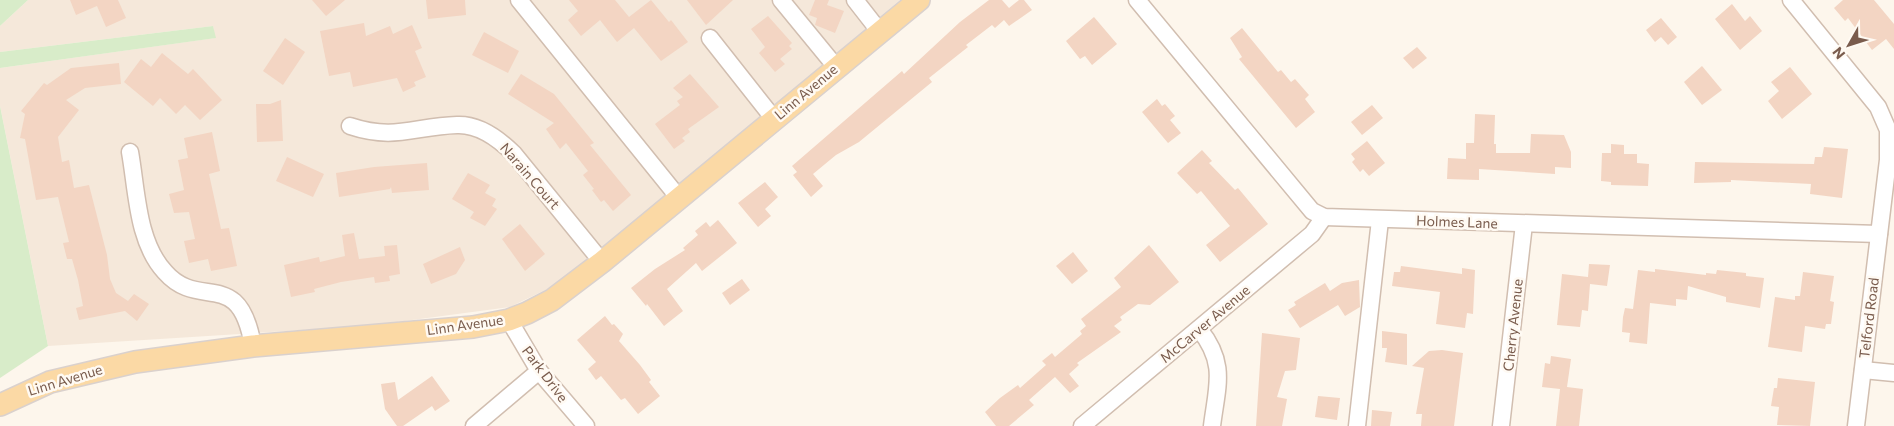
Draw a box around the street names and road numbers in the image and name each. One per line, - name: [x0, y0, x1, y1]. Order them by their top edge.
- street label: Linn Avenue: [771, 60, 841, 123]
- street label: Narain Court: [497, 139, 564, 212]
- street label: Holmes Lane: [1416, 212, 1498, 231]
- street label: Telford Road: [1855, 277, 1882, 359]
- street label: Cherry Avenue: [1499, 278, 1526, 372]
- street label: McCarver Avenue: [1156, 281, 1253, 366]
- street label: Linn Avenue: [426, 311, 504, 338]
- street label: Park Drive: [519, 342, 572, 405]
- street label: Linn Avenue: [26, 360, 104, 399]

